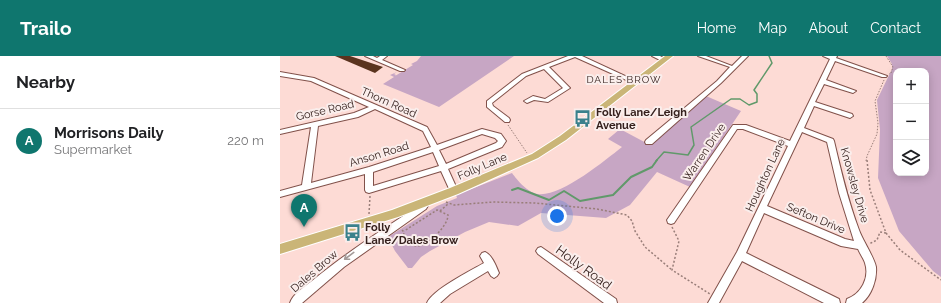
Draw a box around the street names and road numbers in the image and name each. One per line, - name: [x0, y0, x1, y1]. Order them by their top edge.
- street label: Thorn Road: [359, 84, 419, 120]
- street label: Gorse Road: [295, 97, 356, 123]
- street label: Warren Drive: [680, 121, 729, 183]
- street label: Houghton Lane: [743, 136, 788, 214]
- street label: Anson Road: [348, 139, 411, 170]
- street label: Knowsley Drive: [838, 146, 872, 225]
- street label: Folly Lane: [456, 150, 509, 183]
- street label: Sefton Drive: [785, 200, 848, 237]
- street label: Holly Road: [553, 242, 615, 293]
- street label: Dales Brow: [288, 248, 340, 295]

